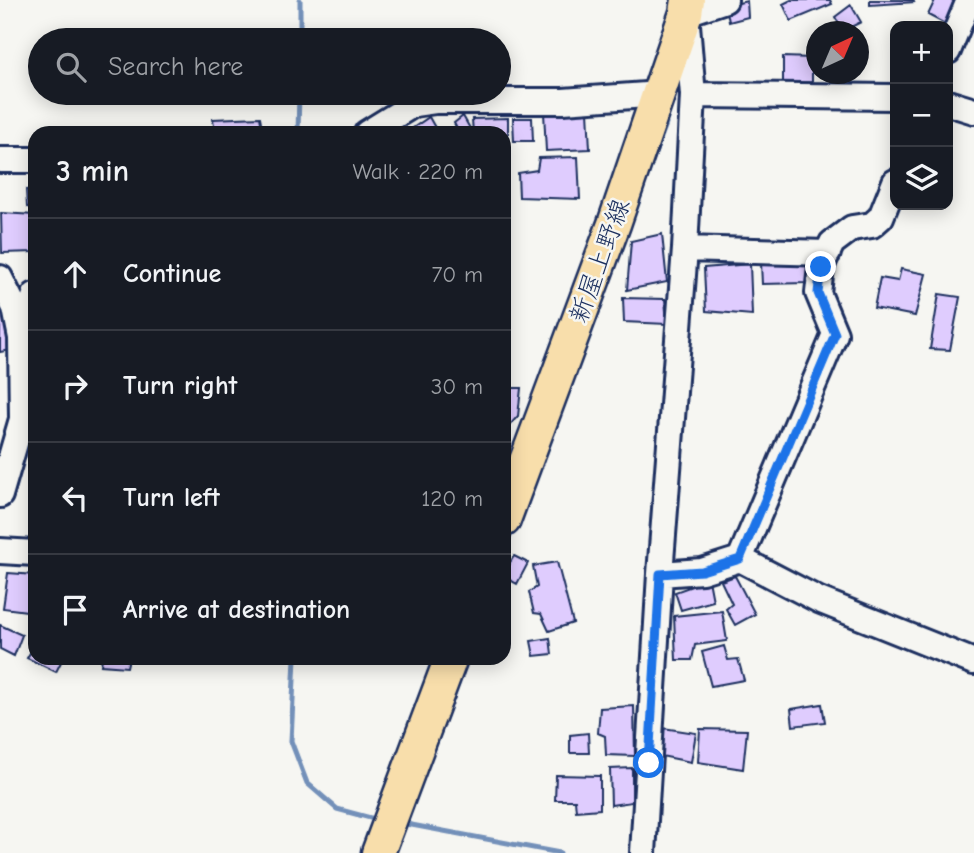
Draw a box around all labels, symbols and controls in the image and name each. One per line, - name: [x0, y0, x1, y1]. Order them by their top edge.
- north arrow: [806, 21, 869, 84]
- map controls: [890, 21, 953, 210]
- button: +: [890, 21, 953, 84]
- search box: [28, 28, 511, 105]
- icon: search: [52, 48, 90, 86]
- text: Search here: [108, 52, 243, 82]
- button: −: [890, 84, 953, 147]
- button: layers: [890, 147, 953, 210]
- text: 3 min: [56, 154, 129, 189]
- text: Walk · 220 m: [352, 158, 483, 185]
- street label: 新屋上野線: [564, 195, 636, 327]
- route end: [805, 251, 836, 282]
- icon: ahead: [56, 255, 94, 293]
- text: Continue: [123, 259, 221, 289]
- text: 70 m: [431, 261, 483, 288]
- icon: right: [56, 367, 94, 405]
- text: Turn right: [123, 371, 237, 401]
- text: 30 m: [431, 373, 483, 400]
- icon: left: [56, 479, 94, 517]
- text: Turn left: [123, 483, 220, 513]
- text: 120 m: [421, 485, 483, 512]
- icon: arrive: [56, 591, 94, 629]
- text: Arrive at destination: [123, 595, 350, 625]
- route start: [633, 747, 664, 778]

